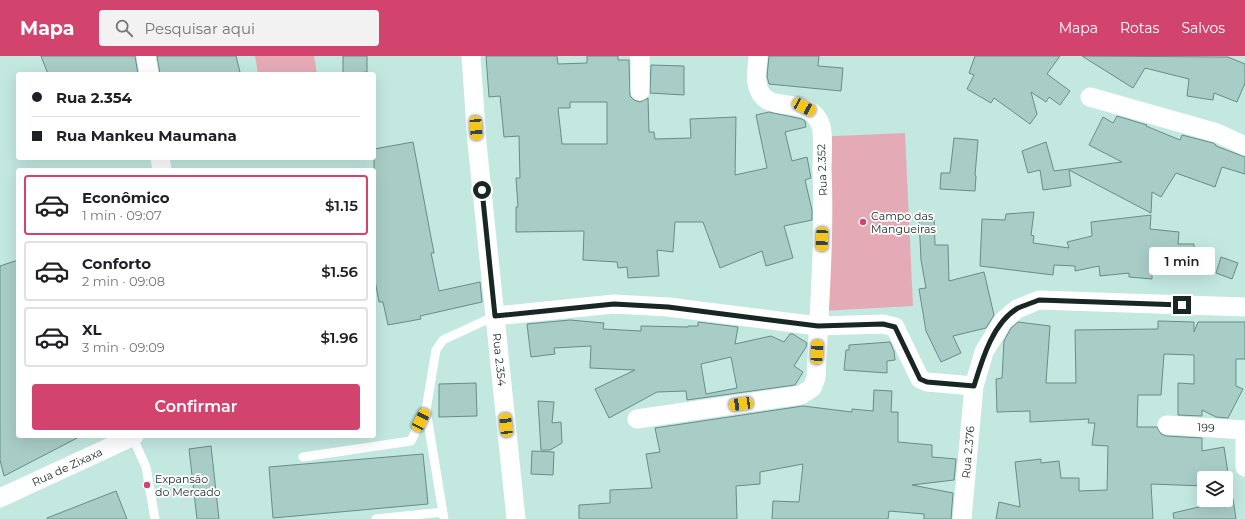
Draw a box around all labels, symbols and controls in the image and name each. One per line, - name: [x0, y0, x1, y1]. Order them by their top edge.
- search box: [99, 10, 379, 46]
- text: Mapa: [20, 17, 75, 40]
- icon: search: [113, 17, 135, 39]
- text: Pesquisar aqui: [145, 19, 255, 38]
- text: Mapa: [1059, 19, 1098, 37]
- text: Rotas: [1120, 19, 1159, 37]
- text: Salvos: [1181, 19, 1225, 37]
- text: Rua 2.354: [56, 88, 132, 107]
- car: [791, 96, 817, 118]
- car: [469, 116, 483, 140]
- text: Rua Mankeu Maumana: [56, 126, 237, 145]
- street label: Rua 2.352: [814, 144, 830, 196]
- route start: [473, 181, 491, 199]
- icon: car: [34, 187, 70, 223]
- text: Econômico: [82, 188, 170, 207]
- text: $1.15: [325, 196, 358, 215]
- text: 1 min · 09:07: [82, 207, 162, 223]
- place label: Campo das Mangueiras: [871, 209, 936, 236]
- marker: Campo das Mangueiras: [858, 217, 868, 227]
- car: [816, 227, 828, 251]
- callout: 1 min: [1149, 247, 1215, 275]
- icon: car: [34, 253, 70, 289]
- text: 1 min: [1165, 253, 1199, 269]
- text: Conforto: [82, 254, 151, 273]
- text: $1.56: [321, 262, 358, 281]
- text: 2 min · 09:08: [82, 273, 165, 289]
- route end: [1173, 296, 1191, 314]
- icon: car: [34, 319, 70, 355]
- text: XL: [82, 320, 101, 339]
- text: $1.96: [321, 328, 358, 347]
- street label: Rua 2.354: [490, 332, 509, 388]
- text: 3 min · 09:09: [82, 339, 165, 355]
- car: [810, 340, 824, 364]
- button: Confirmar: [32, 384, 360, 430]
- car: [728, 396, 754, 412]
- car: [410, 407, 432, 433]
- car: [499, 412, 513, 438]
- street label: 199: [1197, 420, 1215, 435]
- street label: Rua 2.376: [959, 425, 977, 479]
- street label: Rua de Zixaxa: [30, 445, 105, 489]
- map controls: [1197, 471, 1233, 507]
- button: layers: [1197, 471, 1233, 507]
- place label: Expansão do Mercado: [155, 472, 221, 499]
- marker: Expansão do Mercado: [142, 480, 152, 490]

